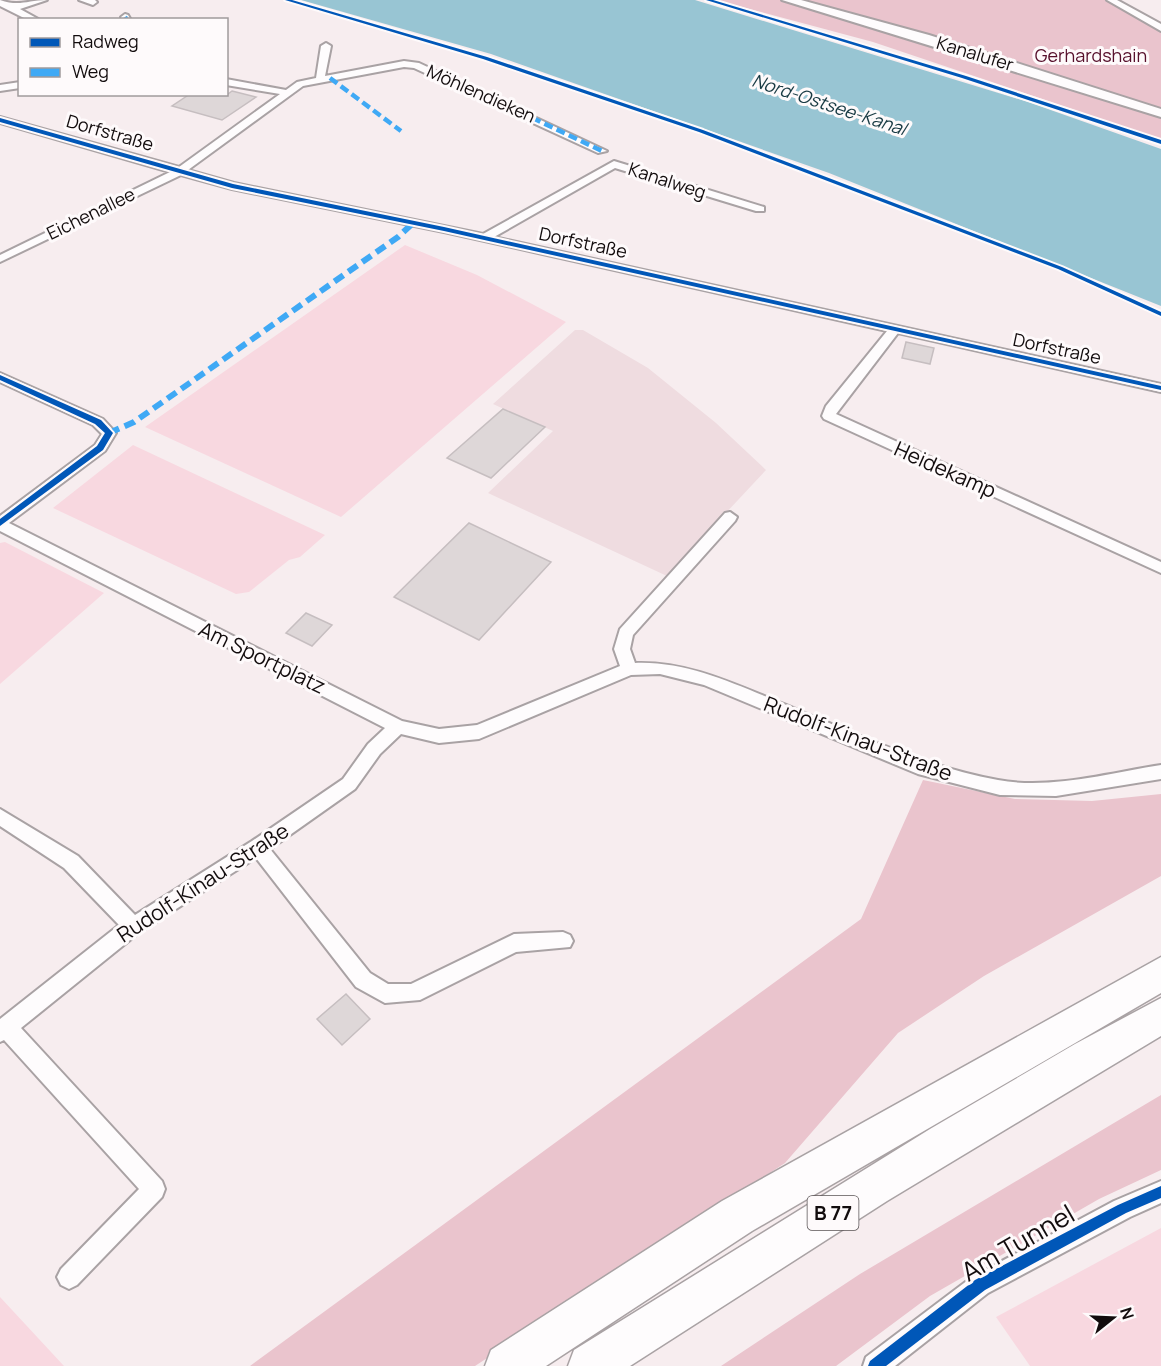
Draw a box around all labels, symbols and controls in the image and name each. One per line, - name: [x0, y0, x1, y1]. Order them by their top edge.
- legend: [18, 18, 228, 96]
- text: Radweg: [72, 29, 139, 53]
- street label: Kanalufer: [934, 30, 1017, 76]
- park label: Gerhardshain: [1035, 43, 1147, 67]
- street label: Möhlendieken: [423, 58, 540, 128]
- text: Weg: [72, 59, 109, 83]
- water label: Nord-Ostsee-Kanal: [749, 68, 912, 141]
- street label: Dorfstraße: [64, 108, 157, 156]
- street label: Kanalweg: [625, 156, 709, 204]
- street label: Eichenallee: [42, 181, 139, 245]
- street label: Dorfstraße: [537, 221, 630, 263]
- street label: Dorfstraße: [1011, 327, 1104, 369]
- street label: Heidekamp: [890, 434, 1001, 504]
- street label: Am Sportplatz: [194, 614, 330, 700]
- street label: Rudolf-Kinau-Straße: [760, 689, 957, 787]
- street label: Rudolf-Kinau-Straße: [111, 816, 294, 948]
- street label: Am Tunnel: [954, 1195, 1081, 1289]
- road number: B 77: [808, 1196, 858, 1230]
- north arrow: [1083, 1288, 1143, 1348]
- text: N: [1115, 1304, 1140, 1322]

